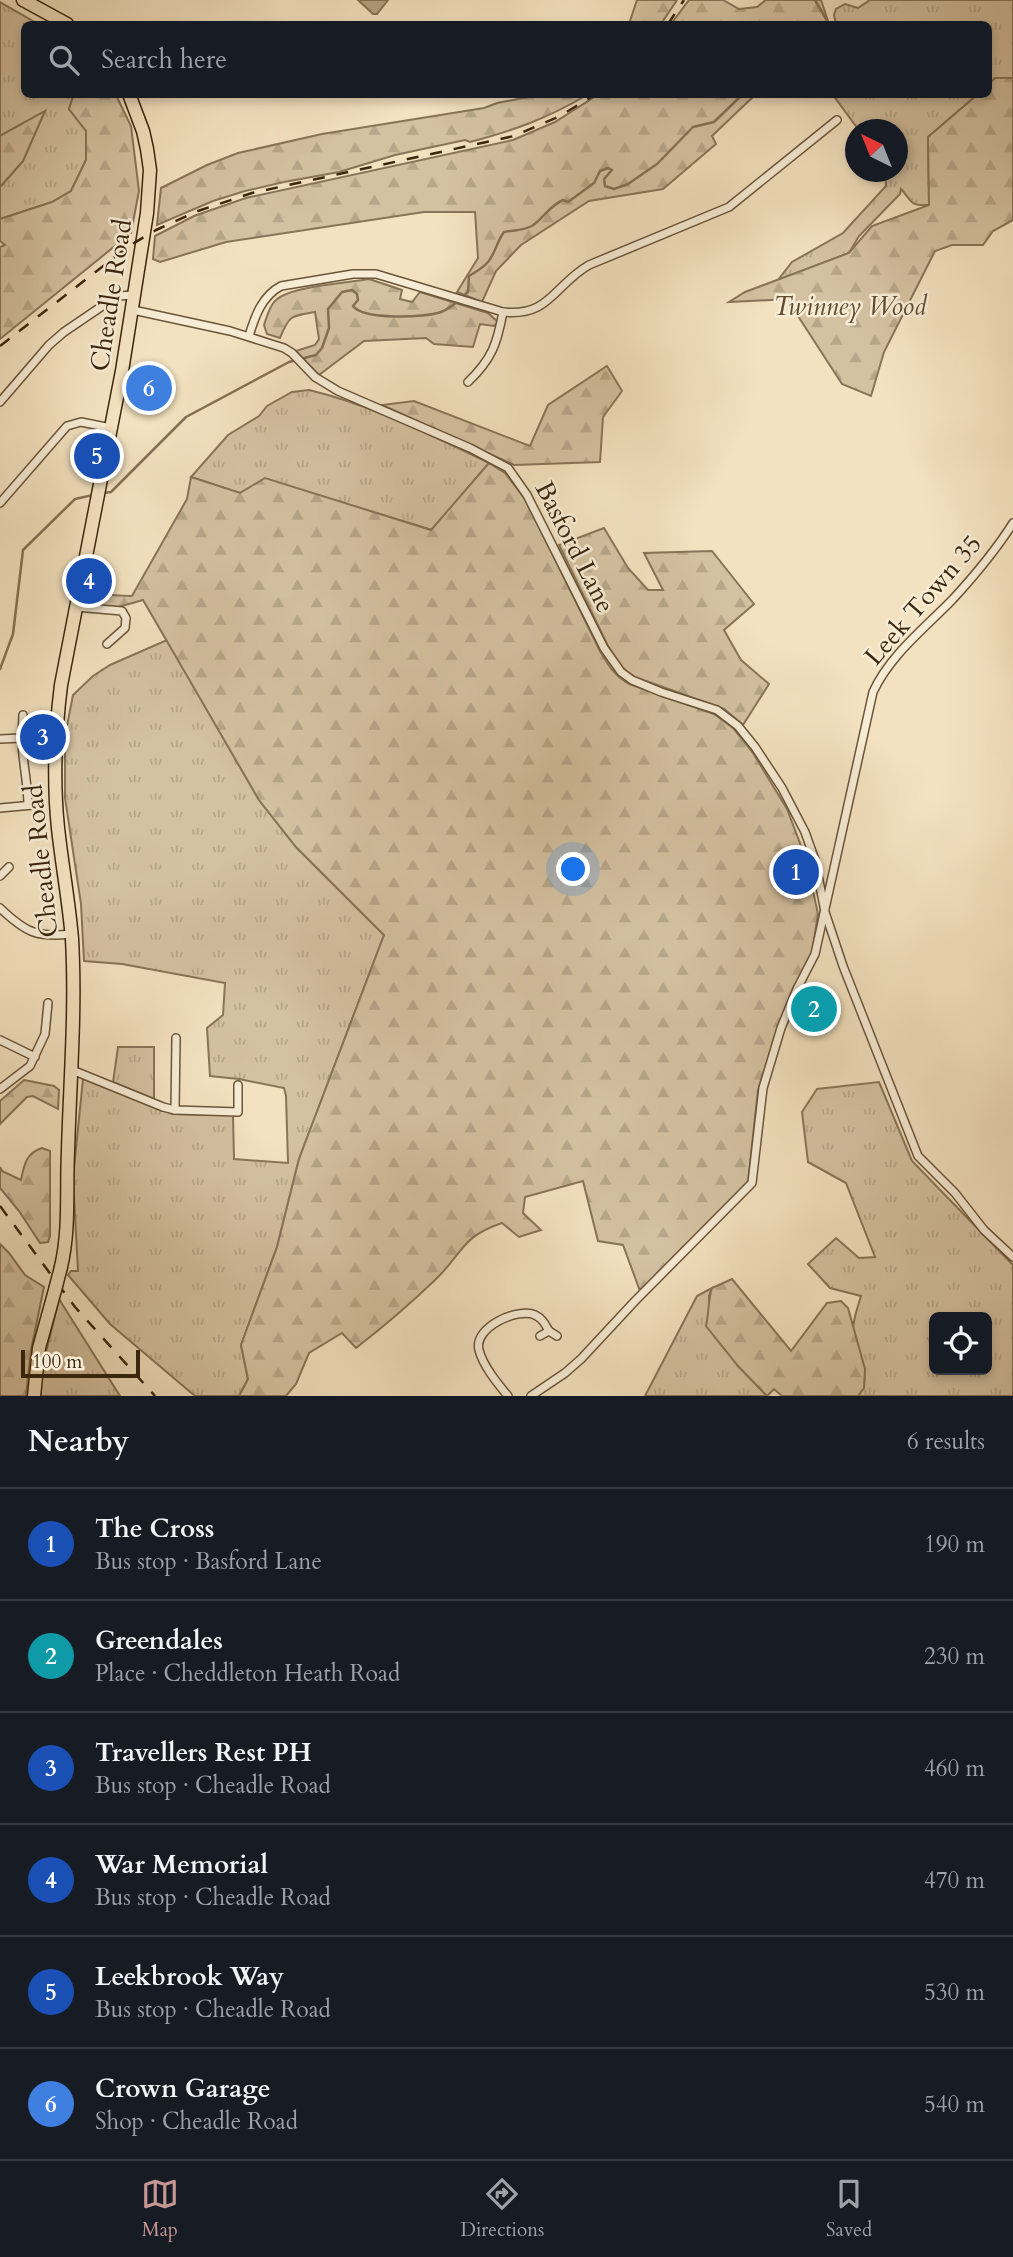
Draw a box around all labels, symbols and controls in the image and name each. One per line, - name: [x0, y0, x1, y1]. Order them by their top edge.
- search box: [21, 21, 992, 98]
- icon: search: [45, 41, 83, 79]
- text: Search here: [101, 42, 227, 77]
- north arrow: [845, 119, 908, 182]
- street label: Cheadle Road: [82, 216, 140, 374]
- park label: Twinney Wood: [774, 289, 928, 324]
- pin: 6: [126, 362, 172, 414]
- pin: 5: [74, 430, 120, 482]
- street label: Basford Lane: [527, 475, 623, 619]
- street label: Leek Town 35: [856, 527, 990, 673]
- pin: 4: [66, 555, 112, 607]
- pin: 3: [20, 711, 66, 763]
- street label: Cheadle Road: [16, 783, 66, 939]
- pin: 1: [773, 846, 819, 898]
- your location: [556, 852, 590, 886]
- pin: 2: [791, 983, 837, 1035]
- map controls: [929, 1312, 992, 1375]
- button: locate: [929, 1312, 992, 1375]
- scale bar: [21, 1347, 140, 1379]
- text: 100 m: [32, 1349, 82, 1375]
- text: Nearby: [28, 1421, 129, 1462]
- text: 6 results: [907, 1426, 985, 1457]
- text: The Cross: [95, 1511, 214, 1546]
- text: 1: [45, 1529, 57, 1560]
- text: 190 m: [924, 1529, 985, 1560]
- text: Bus stop · Basford Lane: [95, 1546, 322, 1577]
- text: Greendales: [95, 1623, 223, 1658]
- text: 2: [45, 1641, 57, 1672]
- text: 230 m: [924, 1641, 985, 1672]
- text: Place · Cheddleton Heath Road: [95, 1658, 400, 1689]
- text: Travellers Rest PH: [95, 1735, 312, 1770]
- text: 3: [45, 1753, 57, 1784]
- text: 460 m: [924, 1753, 985, 1784]
- text: Bus stop · Cheadle Road: [95, 1770, 331, 1801]
- text: War Memorial: [95, 1847, 268, 1882]
- text: 4: [45, 1865, 57, 1896]
- text: 470 m: [924, 1865, 985, 1896]
- text: Bus stop · Cheadle Road: [95, 1882, 331, 1913]
- text: Leekbrook Way: [95, 1959, 284, 1994]
- text: 5: [45, 1977, 57, 2008]
- text: 530 m: [924, 1977, 985, 2008]
- text: Bus stop · Cheadle Road: [95, 1994, 331, 2025]
- text: Crown Garage: [95, 2071, 271, 2106]
- text: 6: [45, 2089, 57, 2120]
- text: 540 m: [924, 2089, 985, 2120]
- text: Shop · Cheadle Road: [95, 2106, 298, 2137]
- tab: Map: [141, 2175, 179, 2243]
- tab: Directions: [461, 2175, 544, 2243]
- tab: Saved: [826, 2175, 872, 2243]

